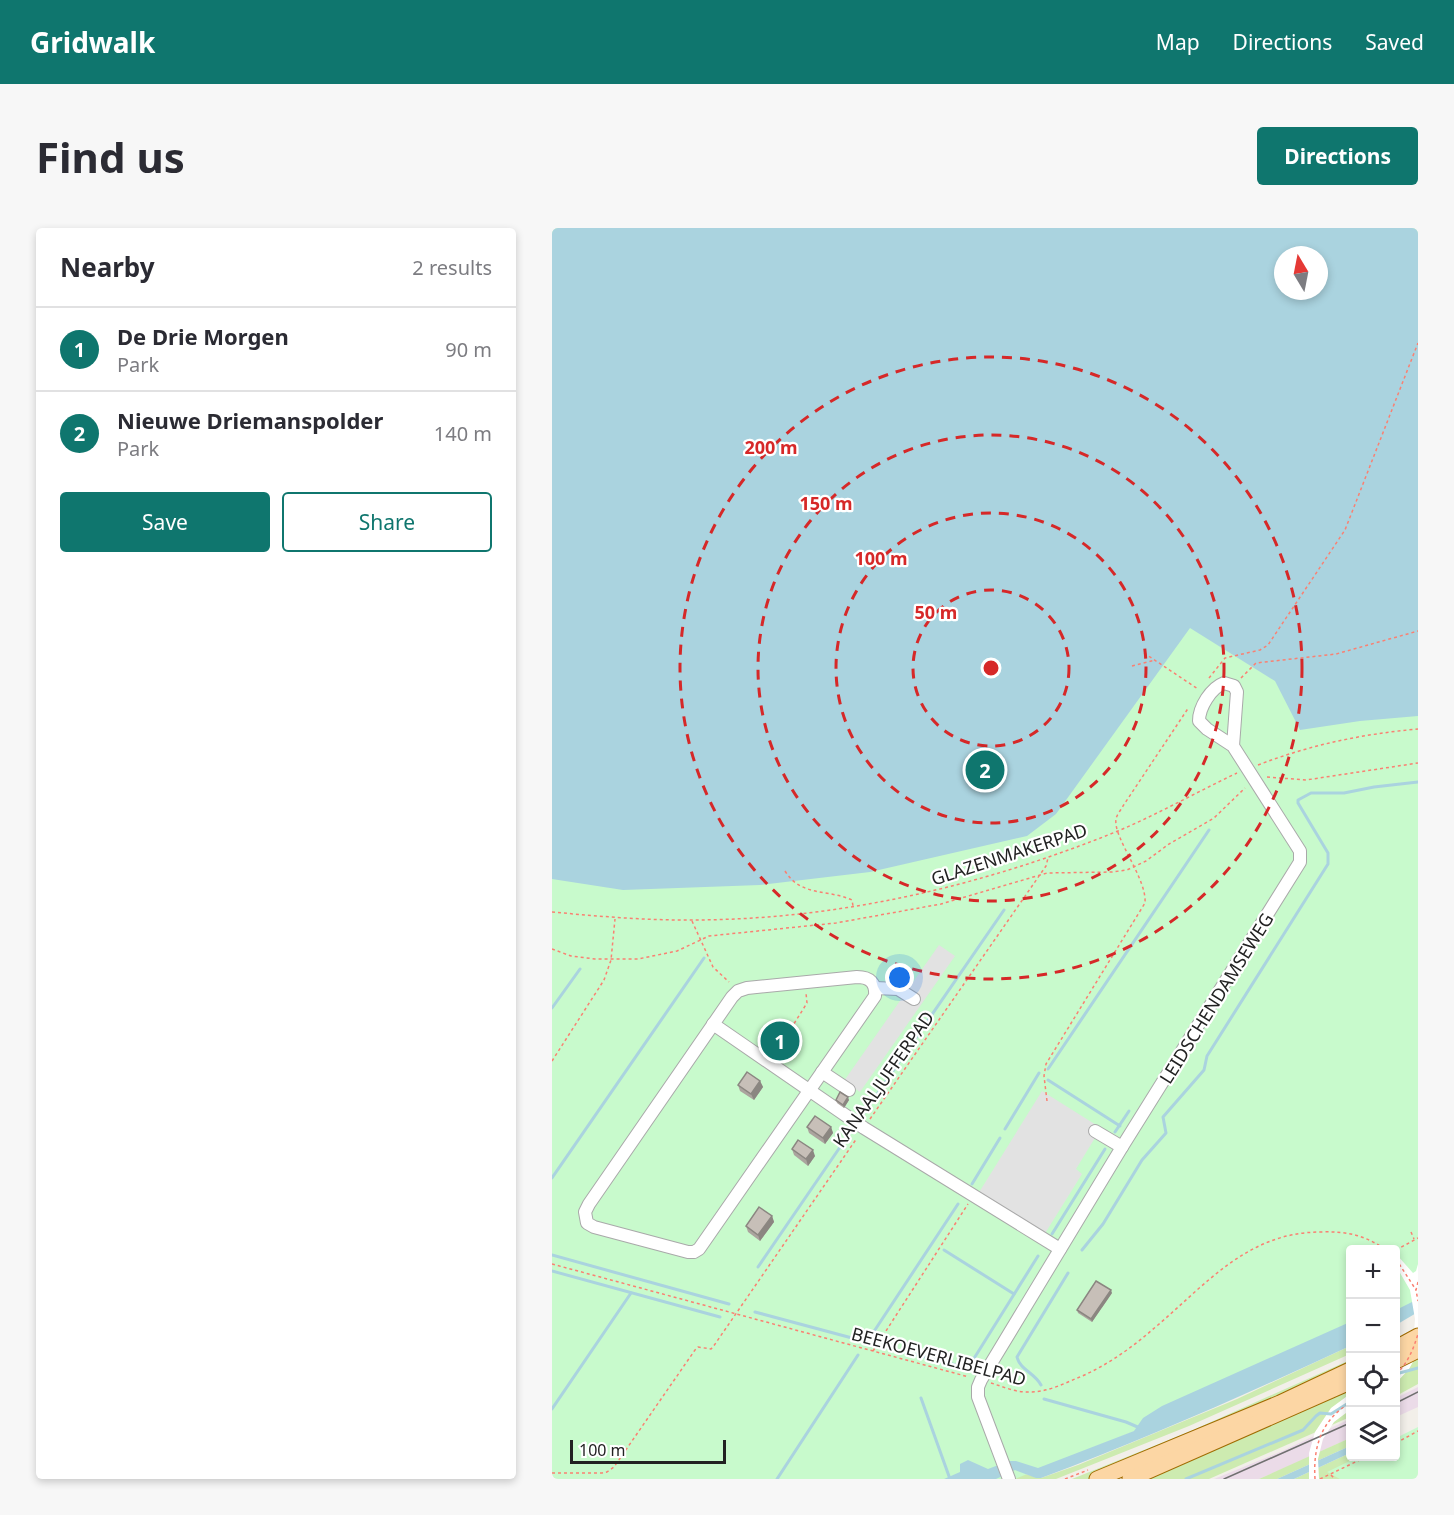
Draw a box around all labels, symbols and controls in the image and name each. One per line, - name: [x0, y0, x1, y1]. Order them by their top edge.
- text: Gridwalk: [30, 23, 155, 61]
- text: Map: [1156, 28, 1200, 56]
- text: Directions: [1233, 28, 1332, 56]
- text: Saved: [1365, 28, 1424, 56]
- button: Directions: [1257, 127, 1418, 185]
- text: Find us: [36, 128, 185, 185]
- north arrow: [1274, 246, 1328, 300]
- text: Nearby: [60, 249, 155, 285]
- text: 2 results: [412, 254, 492, 281]
- text: De Drie Morgen: [117, 321, 289, 351]
- text: 1: [74, 336, 85, 363]
- text: 90 m: [445, 336, 492, 363]
- text: Park: [117, 351, 159, 378]
- text: Nieuwe Driemanspolder: [117, 405, 383, 435]
- text: 2: [74, 420, 85, 447]
- text: 140 m: [434, 420, 492, 447]
- text: Park: [117, 435, 159, 462]
- text: 200 m: [744, 435, 798, 459]
- text: 150 m: [799, 491, 853, 515]
- button: Save: [60, 492, 270, 552]
- button: Share: [282, 492, 492, 552]
- text: 100 m: [854, 546, 908, 570]
- text: 50 m: [915, 600, 957, 624]
- centre of rings: [981, 658, 1001, 678]
- pin: 2: [966, 748, 1004, 792]
- street label: GLAZENMAKERPAD: [928, 817, 1090, 891]
- street label: LEIDSCHENDAMSEWEG: [1154, 908, 1278, 1088]
- your location: [885, 963, 914, 992]
- street label: KANAALJUFFERPAD: [827, 1006, 939, 1152]
- pin: 1: [760, 1018, 800, 1064]
- map controls: [1346, 1245, 1400, 1461]
- button: +: [1346, 1245, 1400, 1299]
- button: −: [1346, 1299, 1400, 1353]
- street label: BEEKOEVERLIBELPAD: [849, 1321, 1029, 1391]
- button: locate: [1346, 1353, 1400, 1407]
- button: layers: [1346, 1407, 1400, 1461]
- scale bar: [570, 1437, 726, 1464]
- text: 100 m: [579, 1439, 626, 1461]

